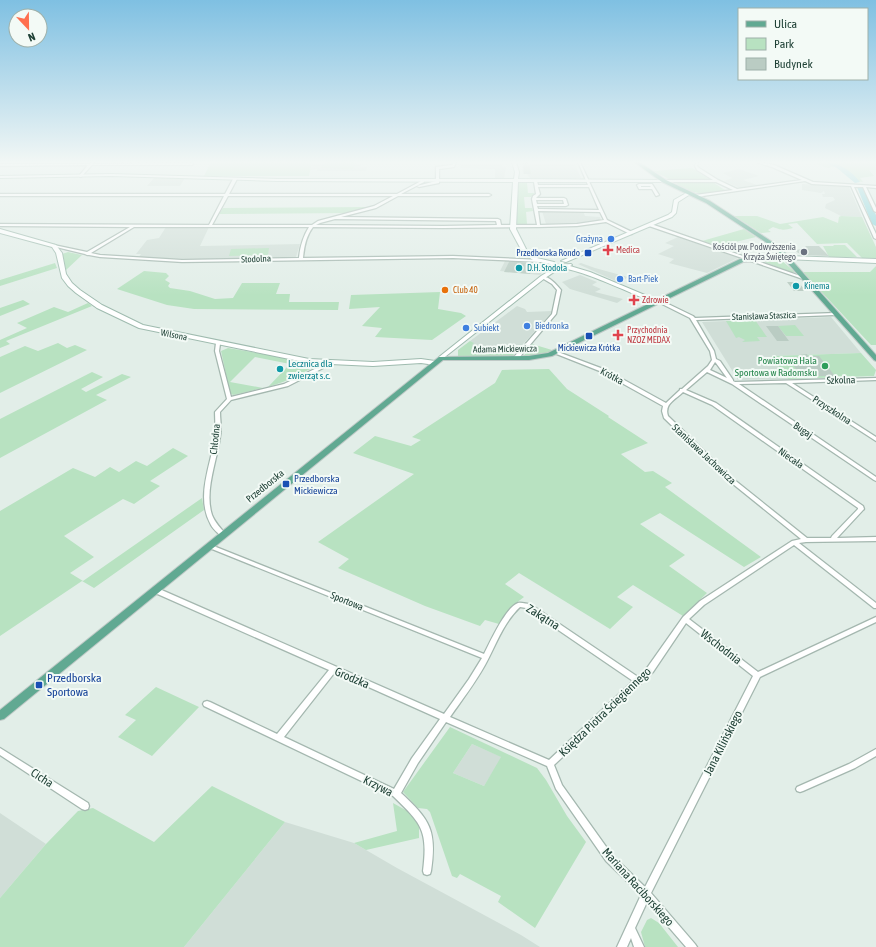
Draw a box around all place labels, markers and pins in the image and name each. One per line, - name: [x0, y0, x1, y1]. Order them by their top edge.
- place label: Grażyna: [576, 234, 603, 244]
- marker: Grażyna: [606, 234, 616, 244]
- place label: Kościół pw. Podwyższenia Krzyża Świętego: [713, 242, 796, 262]
- marker: Medica: [603, 245, 613, 255]
- place label: Medica: [616, 245, 640, 255]
- marker: Kościół pw. Podwyższenia Krzyża Świętego: [799, 247, 809, 257]
- place label: Przedborska Rondo: [516, 248, 580, 258]
- marker: Przedborska Rondo: [583, 248, 593, 258]
- marker: D.H. Stodoła: [514, 263, 524, 273]
- place label: D.H. Stodoła: [527, 263, 567, 273]
- marker: Bart-Piek: [615, 274, 625, 284]
- place label: Bart-Piek: [628, 274, 658, 284]
- marker: Kinema: [791, 281, 801, 291]
- place label: Kinema: [804, 281, 830, 291]
- marker: Club 40: [440, 285, 450, 295]
- place label: Club 40: [453, 285, 478, 295]
- marker: Zdrowie: [629, 295, 639, 305]
- place label: Zdrowie: [642, 295, 669, 305]
- marker: Biedronka: [522, 321, 532, 331]
- place label: Biedronka: [535, 321, 569, 331]
- marker: Subiekt: [461, 323, 471, 333]
- place label: Subiekt: [474, 323, 500, 333]
- place label: Przychodnia NZOZ MEDAX: [627, 325, 671, 345]
- marker: Przychodnia NZOZ MEDAX: [612, 329, 624, 341]
- marker: Mickiewicza Krótka: [584, 331, 594, 341]
- place label: Mickiewicza Krótka: [558, 343, 620, 353]
- place label: Powiatowa Hala Sportowa w Radomsku: [735, 355, 817, 378]
- place label: Lecznica dla zwierząt s.c.: [288, 358, 333, 381]
- marker: Powiatowa Hala Sportowa w Radomsku: [820, 361, 830, 371]
- marker: Lecznica dla zwierząt s.c.: [275, 364, 285, 374]
- place label: Przedborska Mickiewicza: [294, 473, 340, 496]
- marker: Przedborska Mickiewicza: [281, 479, 291, 489]
- place label: Przedborska Sportowa: [47, 671, 102, 699]
- marker: Przedborska Sportowa: [34, 680, 44, 690]

